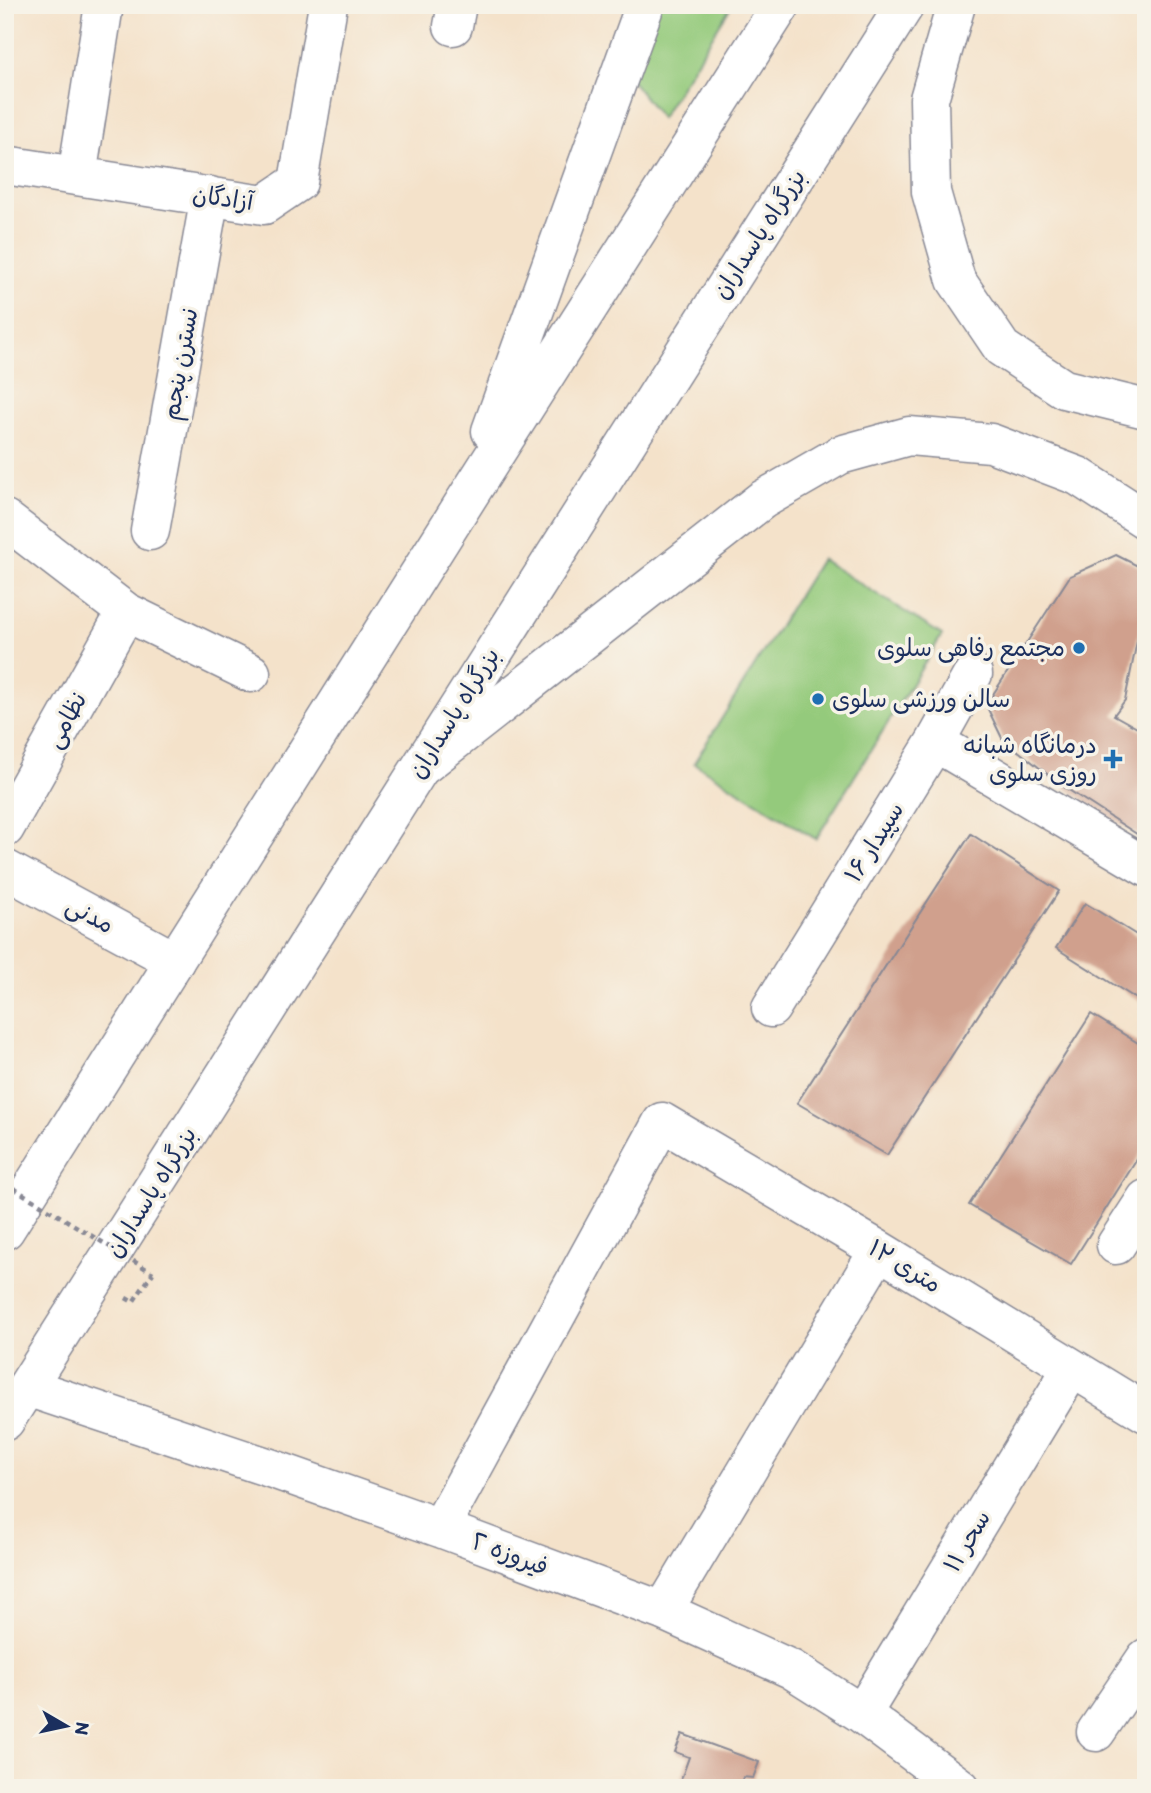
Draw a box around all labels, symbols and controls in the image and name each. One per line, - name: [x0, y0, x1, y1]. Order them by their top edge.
- street label: بزرگراه پاسداران: [706, 163, 812, 305]
- street label: آزادگان: [191, 179, 257, 216]
- street label: نسترن پنجم: [155, 306, 208, 423]
- place label: مجتمع رفاهی سلوی: [877, 633, 1065, 665]
- marker: مجتمع رفاهی سلوی: [1071, 640, 1087, 656]
- street label: بزرگراه پاسداران: [402, 642, 506, 784]
- place label: سالن ورزشی سلوی: [832, 684, 1011, 715]
- street label: نظامی: [38, 687, 94, 753]
- marker: سالن ورزشی سلوی: [810, 691, 826, 707]
- place label: درمانگاه شبانه روزی سلوی: [963, 730, 1097, 789]
- marker: درمانگاه شبانه روزی سلوی: [1103, 749, 1123, 769]
- street label: سپیدار ۱۶: [838, 796, 910, 888]
- street label: مدنی: [61, 890, 119, 940]
- street label: بزرگراه پاسداران: [99, 1121, 203, 1263]
- street label: ۱۲ متری: [864, 1233, 947, 1299]
- street label: سحر ۱۱: [937, 1504, 996, 1577]
- street label: فیروزه ٢: [468, 1526, 552, 1581]
- north arrow: [32, 1692, 102, 1762]
- text: N: [70, 1720, 95, 1737]

